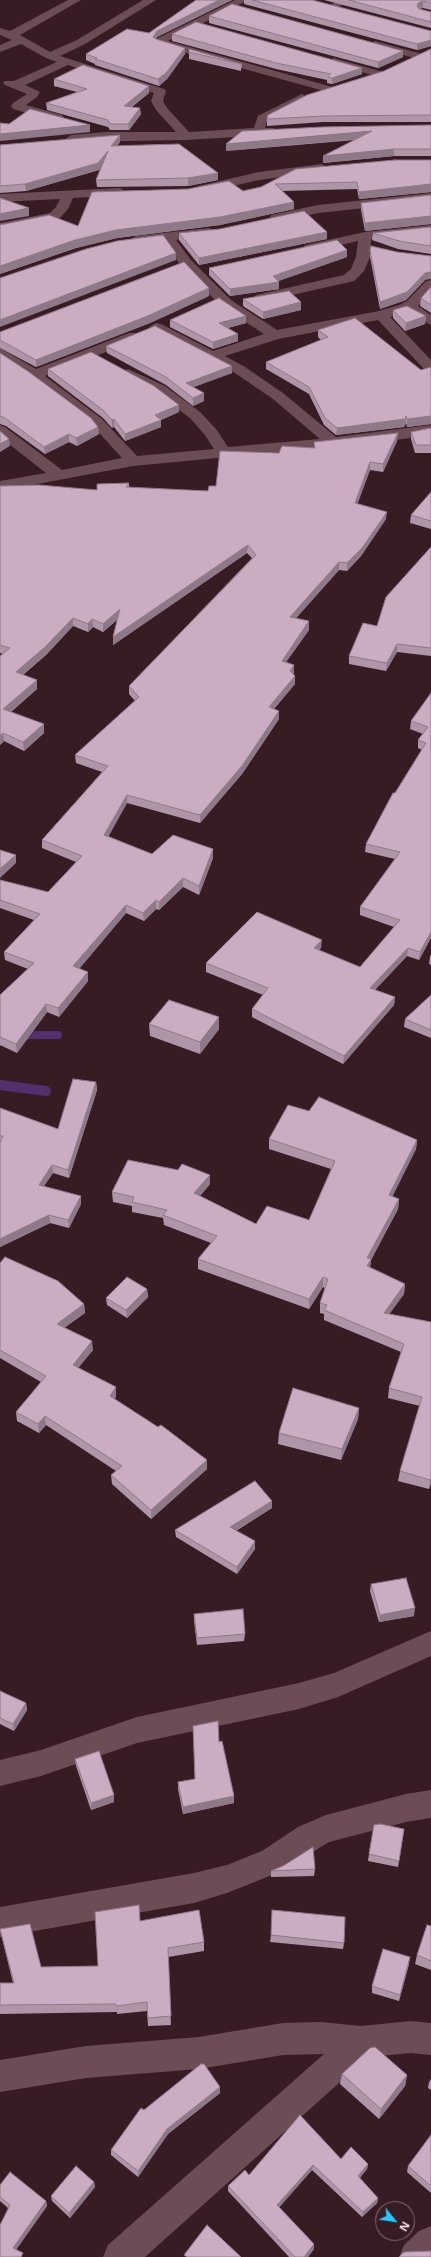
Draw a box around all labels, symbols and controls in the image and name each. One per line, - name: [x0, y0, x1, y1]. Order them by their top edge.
- north arrow: [375, 2201, 415, 2241]
- text: N: [396, 2219, 414, 2234]

